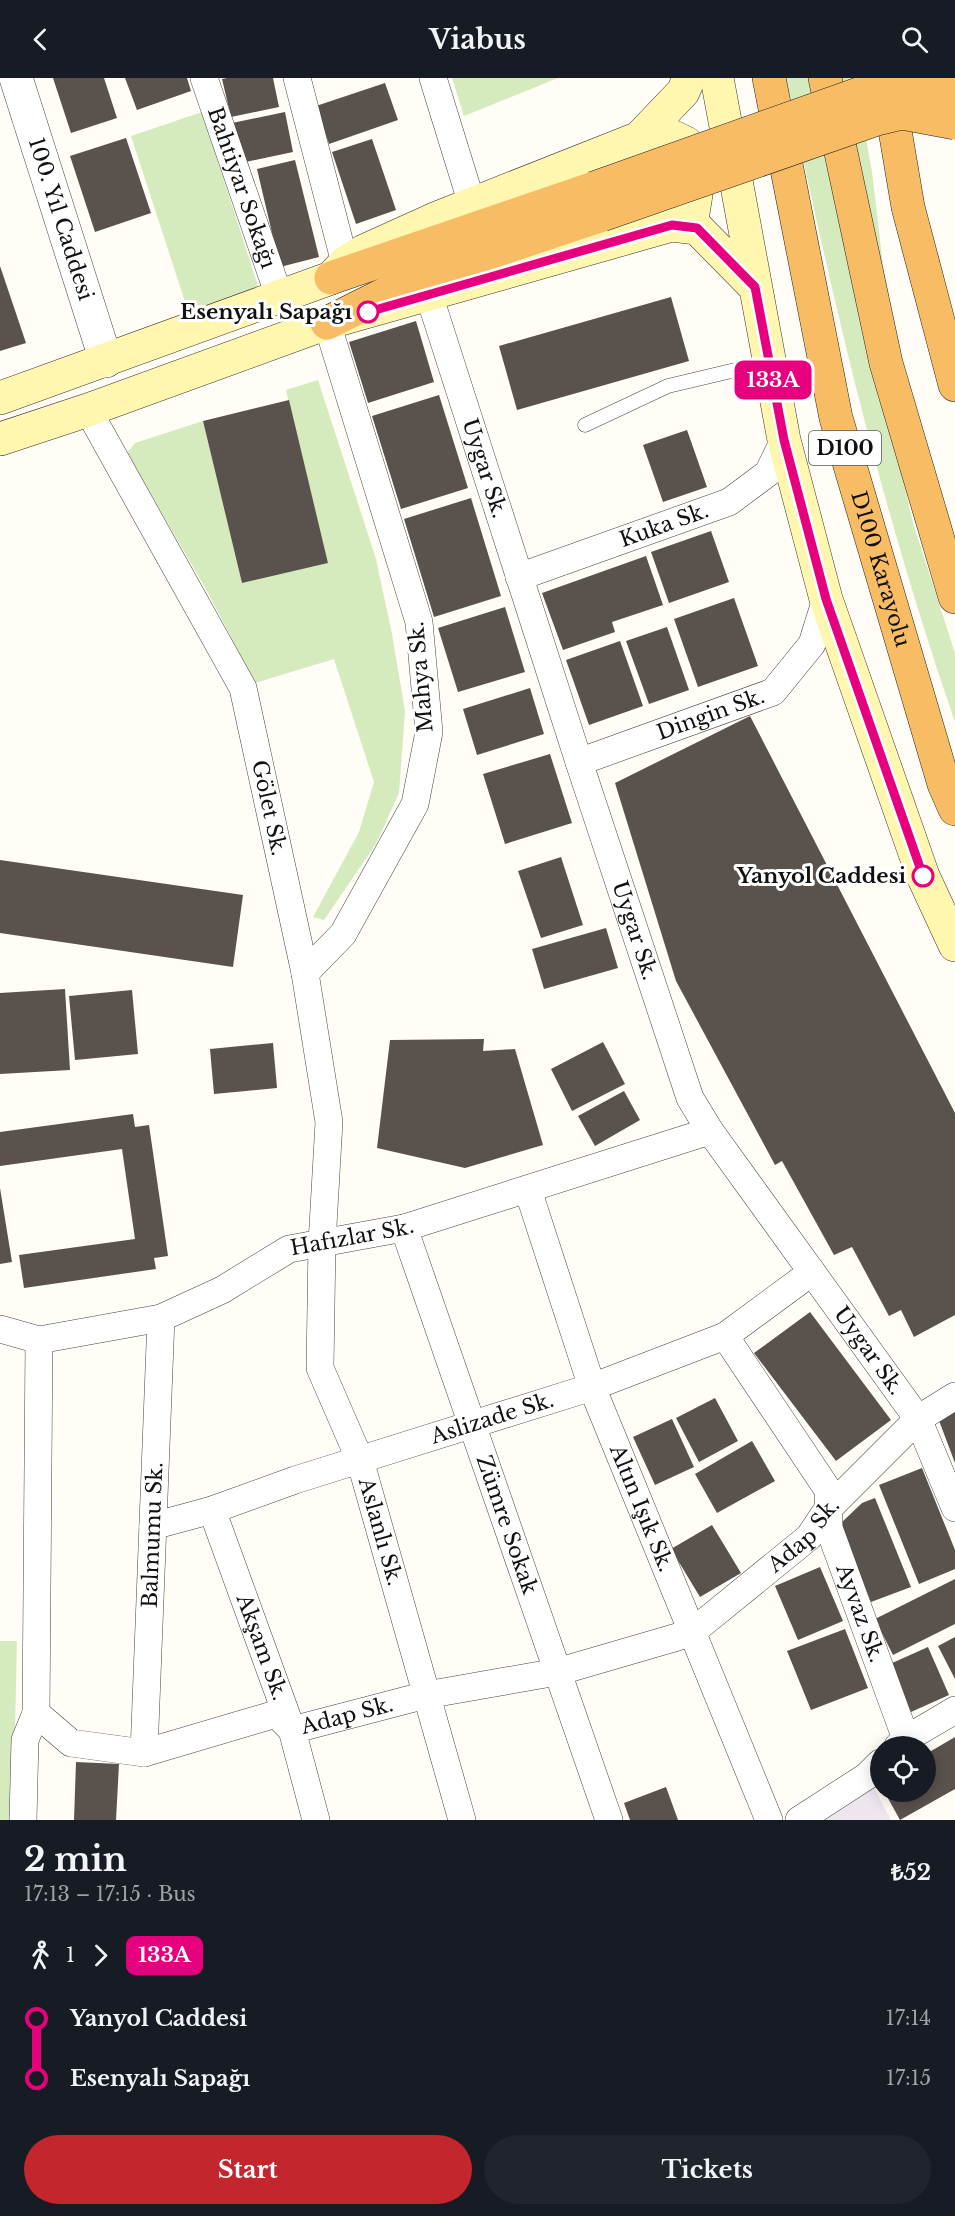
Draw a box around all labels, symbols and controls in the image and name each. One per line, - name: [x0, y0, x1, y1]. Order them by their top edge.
- icon: back: [24, 23, 57, 56]
- text: Viabus: [429, 23, 526, 56]
- icon: search: [898, 23, 931, 56]
- street label: Bahtiyar Sokağı: [202, 103, 282, 272]
- street label: 100. Yıl Caddesi: [23, 134, 99, 304]
- place label: Esenyalı Sapağı: [180, 299, 352, 325]
- marker: Esenyalı Sapağı: [357, 301, 379, 323]
- line badge: 133A: [731, 360, 815, 400]
- text: 133A: [747, 367, 799, 393]
- street label: Uygar Sk.: [457, 415, 513, 521]
- road number: D100: [809, 431, 881, 465]
- street label: D100 Karayolu: [845, 488, 916, 650]
- street label: Kuka Sk.: [616, 497, 712, 553]
- street label: Mahya Sk.: [403, 620, 439, 734]
- street label: Dingin Sk.: [653, 683, 768, 746]
- street label: Gölet Sk.: [246, 758, 292, 858]
- place label: Yanyol Caddesi: [736, 863, 906, 889]
- marker: Yanyol Caddesi: [912, 865, 934, 887]
- street label: Uygar Sk.: [606, 878, 663, 983]
- street label: Hafızlar Sk.: [288, 1213, 417, 1262]
- street label: Uygar Sk.: [828, 1302, 909, 1400]
- street label: Aslizade Sk.: [427, 1387, 557, 1450]
- street label: Altın Işık Sk.: [604, 1440, 679, 1575]
- street label: Zümre Sokak: [471, 1452, 543, 1598]
- street label: Balmumu Sk.: [137, 1462, 168, 1609]
- street label: Aslanlı Sk.: [352, 1474, 408, 1589]
- street label: Adap Sk.: [762, 1492, 845, 1579]
- street label: Ayvaz Sk.: [830, 1560, 890, 1666]
- street label: Akşam Sk.: [230, 1590, 293, 1704]
- street label: Adap Sk.: [297, 1691, 396, 1740]
- map controls: [870, 1736, 936, 1802]
- button: locate: [870, 1736, 936, 1802]
- text: 2 min: [24, 1839, 127, 1880]
- text: ₺52: [891, 1859, 931, 1886]
- text: 17:13 – 17:15 · Bus: [24, 1882, 196, 1906]
- icon: walk: [24, 1939, 57, 1972]
- icon: forward: [84, 1939, 117, 1972]
- text: 133A: [138, 1942, 191, 1968]
- text: 1: [66, 1943, 75, 1967]
- text: Yanyol Caddesi: [70, 2005, 247, 2032]
- text: 17:14: [886, 2006, 931, 2030]
- text: Esenyalı Sapağı: [70, 2065, 250, 2092]
- text: 17:15: [886, 2066, 931, 2090]
- button: Start: [24, 2135, 472, 2204]
- button: Tickets: [484, 2135, 931, 2204]

